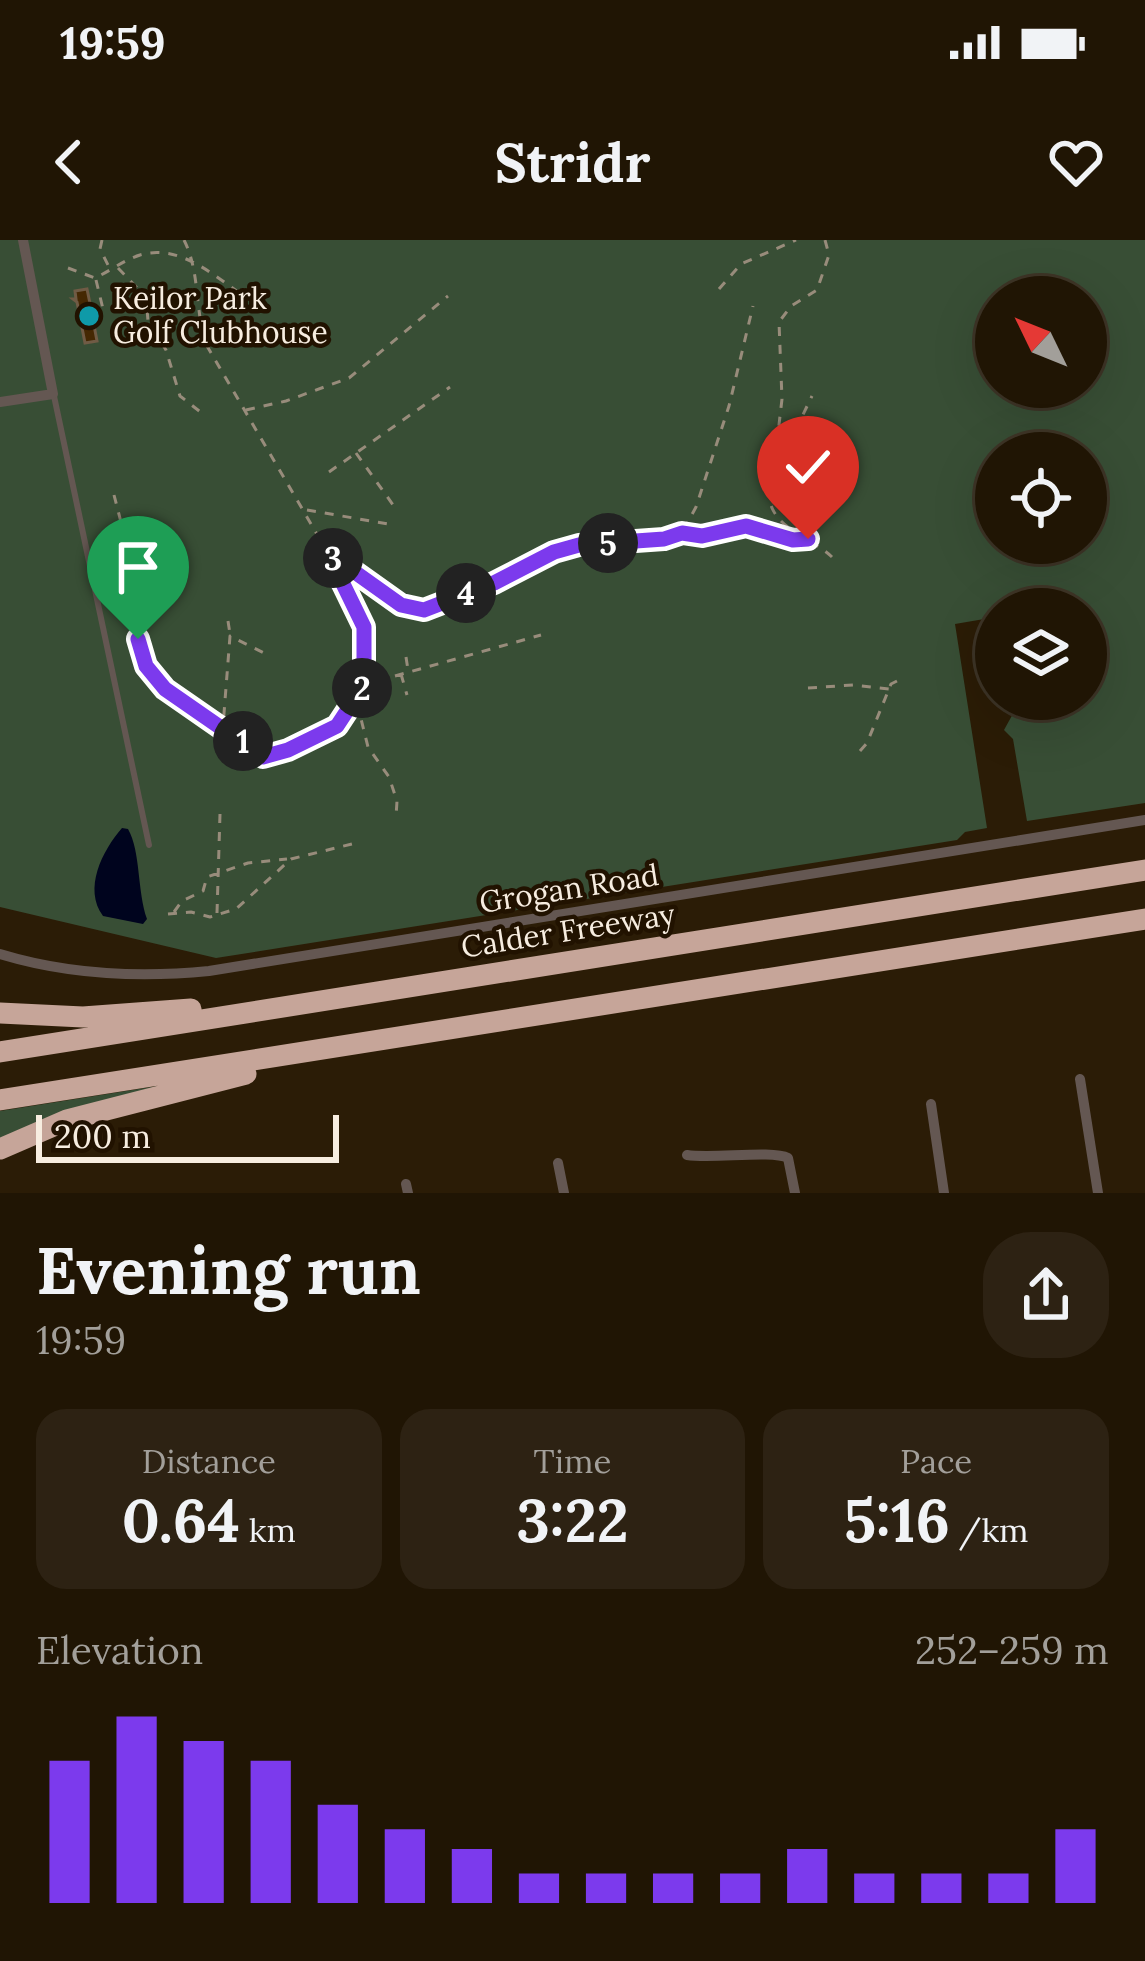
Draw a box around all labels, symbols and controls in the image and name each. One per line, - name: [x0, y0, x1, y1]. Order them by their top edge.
- text: 19:59: [60, 14, 166, 71]
- text: Stridr: [495, 128, 650, 197]
- icon: back: [36, 129, 102, 195]
- icon: heart: [1043, 129, 1109, 195]
- north arrow: [975, 276, 1107, 408]
- map controls: [975, 276, 1107, 720]
- place label: Keilor Park Golf Clubhouse: [113, 279, 328, 351]
- marker: Keilor Park Golf Clubhouse: [76, 303, 102, 329]
- pin: [757, 416, 859, 539]
- button: locate: [975, 432, 1107, 564]
- icon: check: [775, 434, 841, 500]
- pin: 5: [578, 513, 638, 573]
- pin: [87, 516, 189, 639]
- text: 5: [599, 522, 617, 564]
- pin: 3: [303, 528, 363, 588]
- icon: arrive: [105, 534, 171, 600]
- text: 3: [324, 537, 342, 579]
- pin: 4: [436, 563, 496, 623]
- text: 4: [457, 572, 475, 614]
- button: layers: [975, 588, 1107, 720]
- pin: 2: [332, 658, 392, 718]
- text: 2: [353, 667, 371, 709]
- pin: 1: [213, 711, 273, 771]
- text: 1: [236, 720, 250, 762]
- street label: Grogan Road: [477, 855, 661, 922]
- street label: Calder Freeway: [458, 894, 678, 967]
- scale bar: [36, 1109, 339, 1162]
- text: 200 m: [54, 1115, 151, 1157]
- text: Evening run: [36, 1228, 421, 1312]
- button: share: [983, 1232, 1109, 1358]
- text: 19:59: [36, 1315, 126, 1365]
- text: Distance: [142, 1440, 276, 1482]
- text: Time: [534, 1440, 611, 1482]
- text: Pace: [900, 1440, 972, 1482]
- text: 0.64: [122, 1482, 240, 1558]
- text: 3:22: [516, 1482, 629, 1558]
- text: 5:16: [844, 1482, 950, 1558]
- text: km: [240, 1509, 296, 1551]
- text: /km: [950, 1509, 1029, 1551]
- text: Elevation: [36, 1625, 204, 1675]
- text: 252–259 m: [915, 1625, 1109, 1675]

